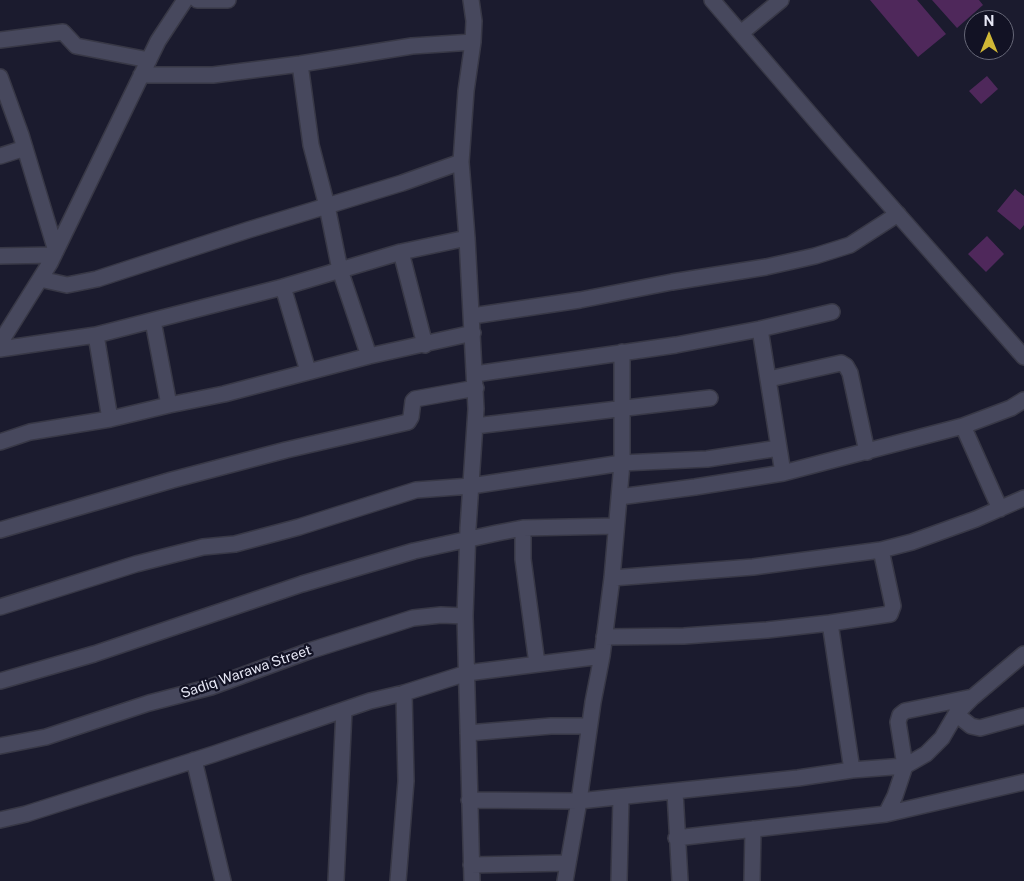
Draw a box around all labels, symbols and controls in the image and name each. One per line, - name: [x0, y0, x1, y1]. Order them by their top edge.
- north arrow: [964, 10, 1014, 60]
- text: N: [984, 13, 994, 29]
- street label: Sadiq Warawa Street: [179, 642, 313, 702]

